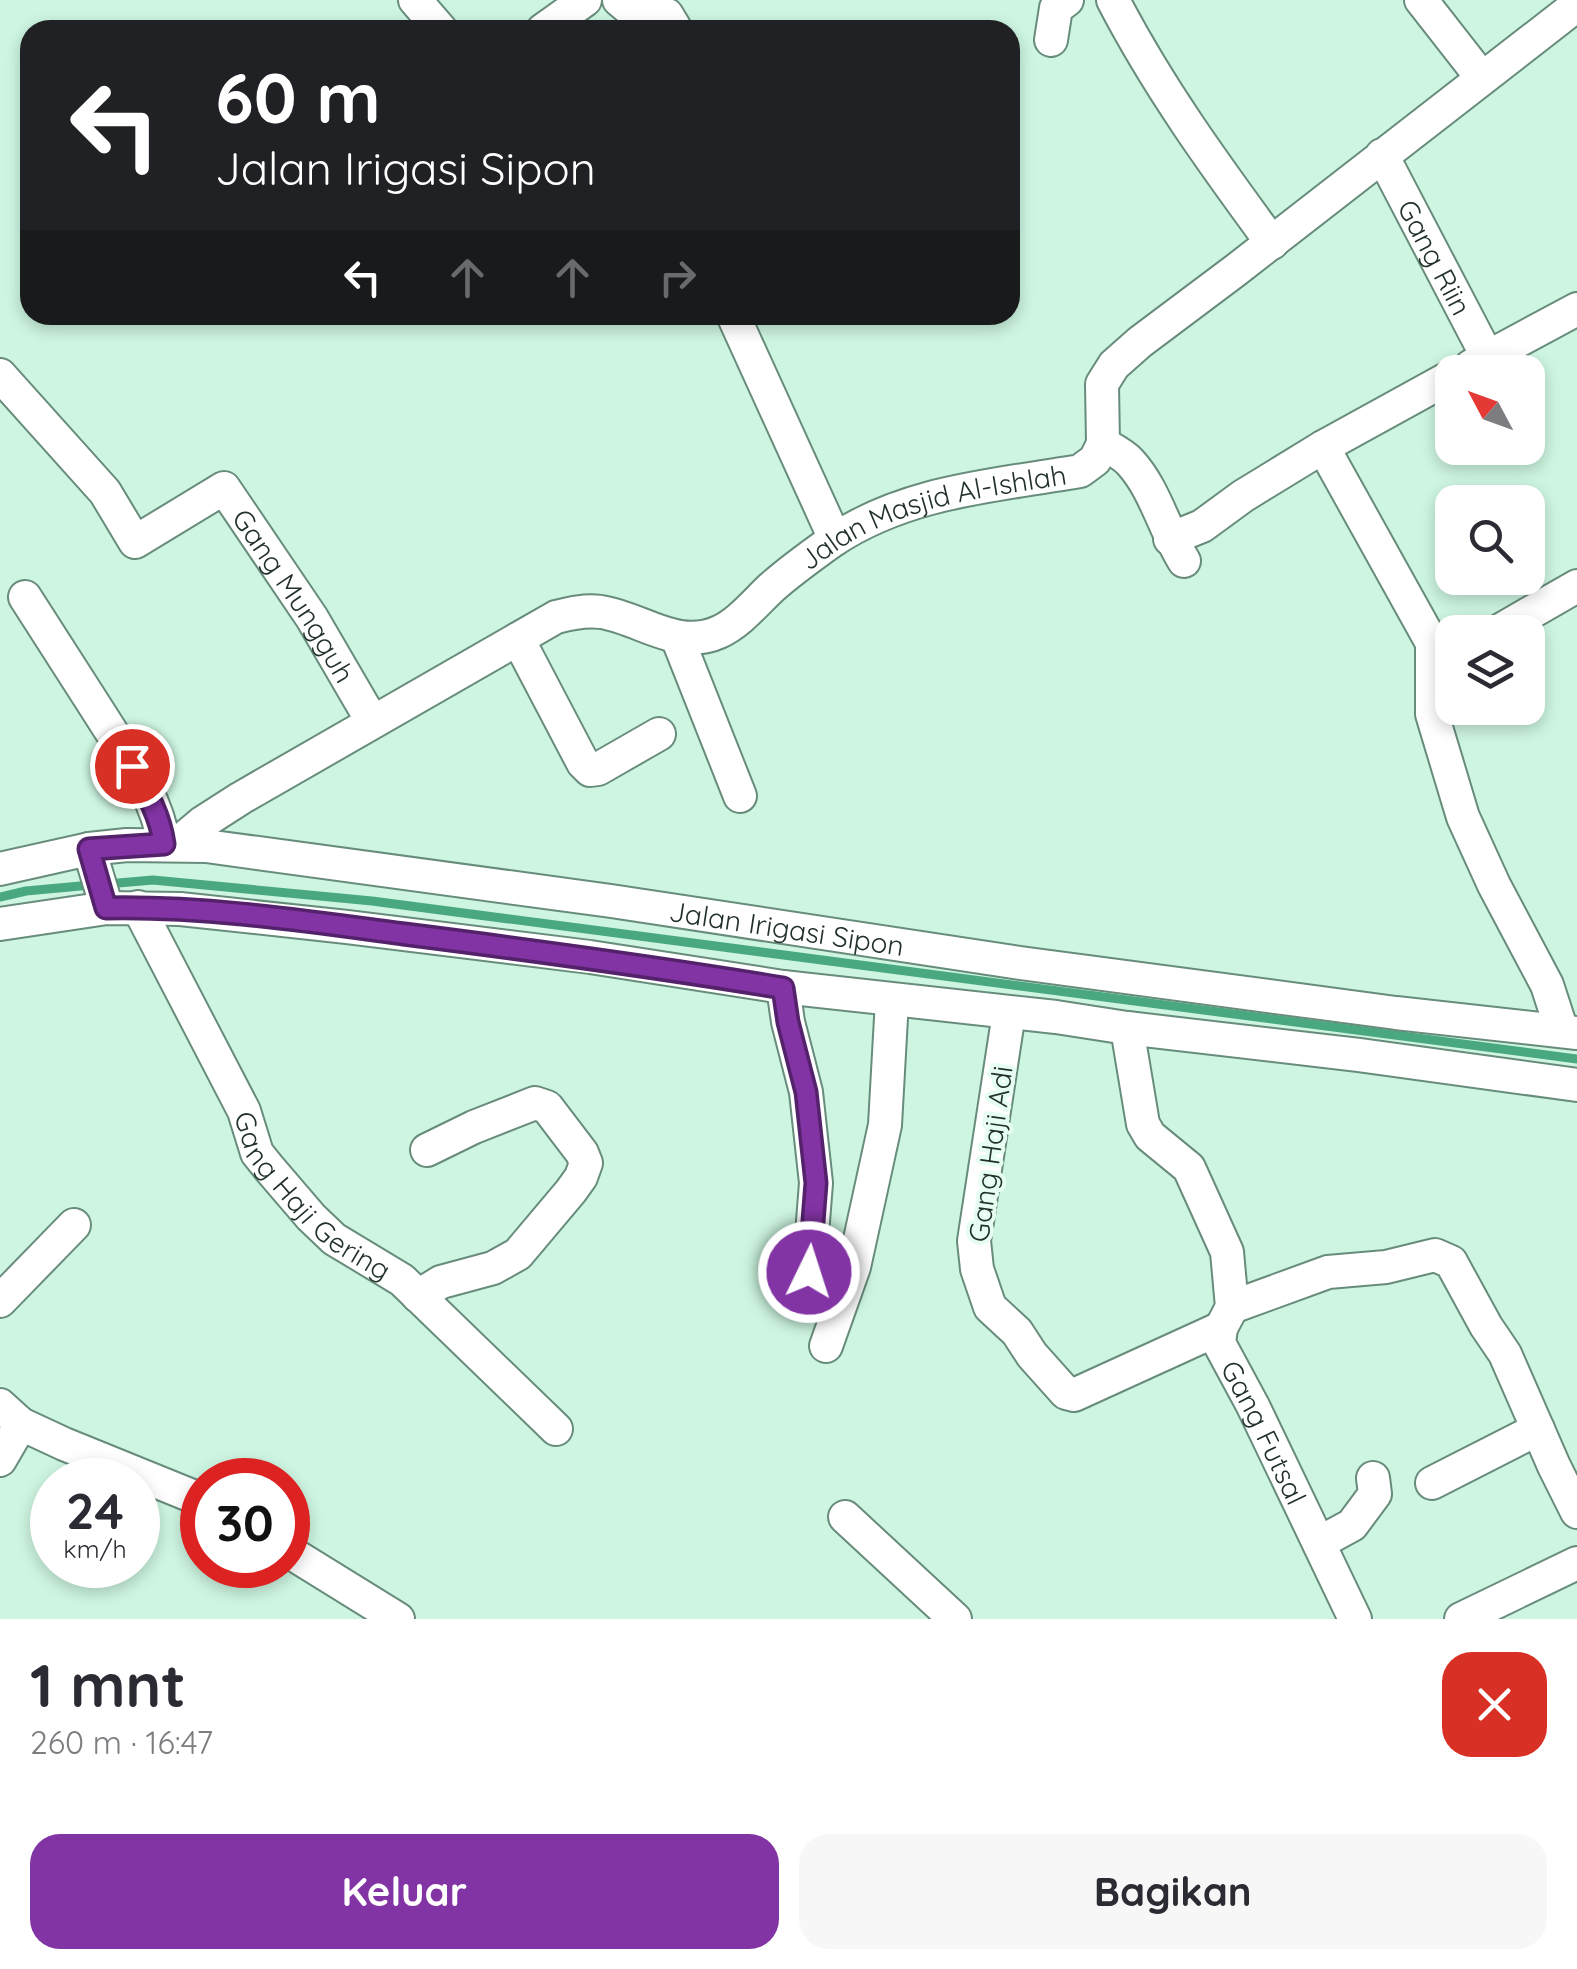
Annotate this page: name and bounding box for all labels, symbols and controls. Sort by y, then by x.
text: 60 m [215,53,381,141]
icon: left [50,60,180,190]
text: Jalan Irigasi Sipon [215,140,596,196]
street label: Gang Riin [1391,193,1480,320]
icon: left [335,250,390,305]
icon: ahead [440,250,495,305]
icon: ahead [545,250,600,305]
icon: right [650,250,705,305]
north arrow [1435,355,1545,465]
map controls [1435,355,1545,725]
street label: Jalan Masjid Al-Ishlah [792,456,1069,577]
button: search [1435,485,1545,595]
street label: Gang Mungguh [225,502,363,689]
button: layers [1435,615,1545,725]
pin [90,724,175,809]
icon: arrive [105,739,160,794]
street label: Jalan Irigasi Sipon [667,893,907,963]
street label: Gang Haji Adi [960,1064,1020,1244]
street label: Gang Haji Gering [228,1107,398,1287]
position arrow [757,1220,861,1324]
street label: Gang Futsal [1214,1354,1315,1510]
speed limit sign: 30 [180,1458,310,1588]
text: 24 [66,1479,124,1542]
text: km/h [63,1533,127,1564]
text: 1 mnt [30,1647,186,1722]
button: close [1442,1652,1547,1757]
text: 260 m · 16:47 [30,1722,213,1762]
button: Keluar [30,1834,779,1949]
button: Bagikan [799,1834,1547,1949]

